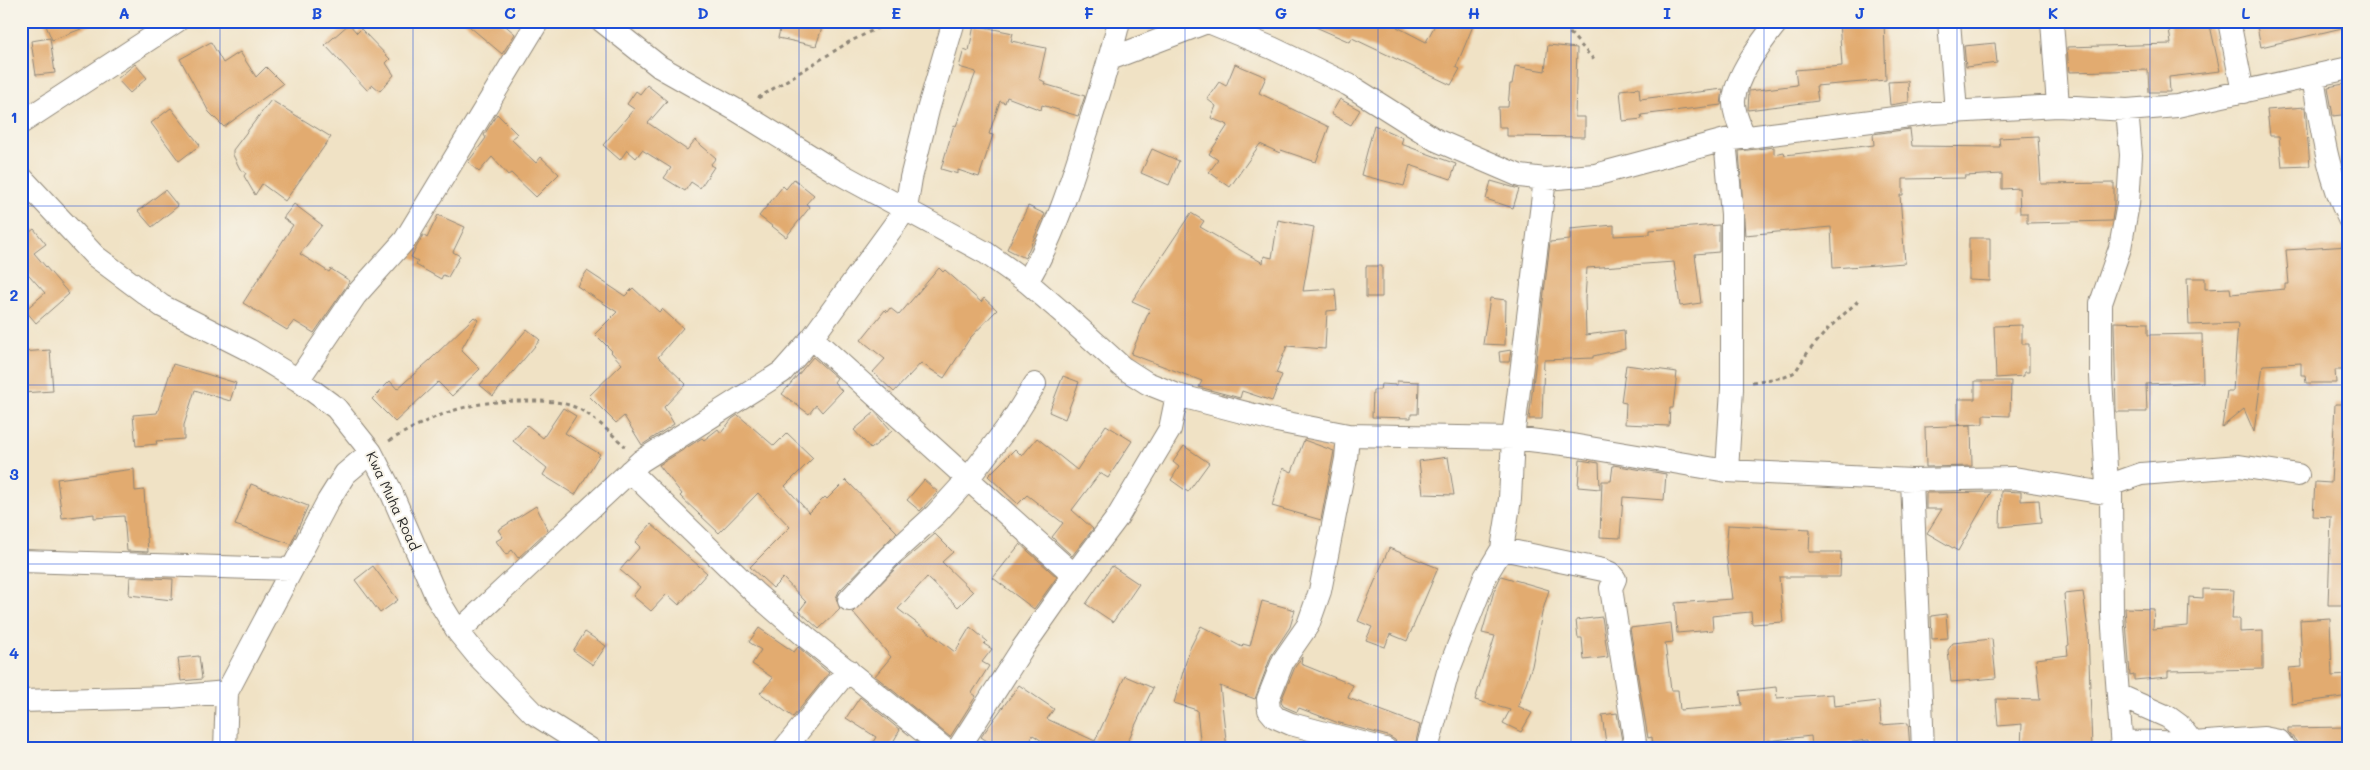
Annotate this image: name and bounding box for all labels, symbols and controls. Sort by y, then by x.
text: A [118,2,130,23]
text: B [312,2,322,23]
text: C [504,2,516,23]
text: D [697,2,709,23]
text: E [891,2,901,23]
text: F [1084,2,1094,23]
text: G [1275,2,1287,23]
text: H [1468,2,1480,23]
text: I [1663,2,1671,23]
text: J [1855,2,1865,23]
text: K [2048,2,2058,23]
text: L [2241,2,2251,23]
text: 1 [10,106,18,127]
text: 2 [10,284,19,305]
street label: Kwa Muha Road [362,448,425,554]
text: 3 [9,463,19,484]
text: 4 [9,642,19,663]

